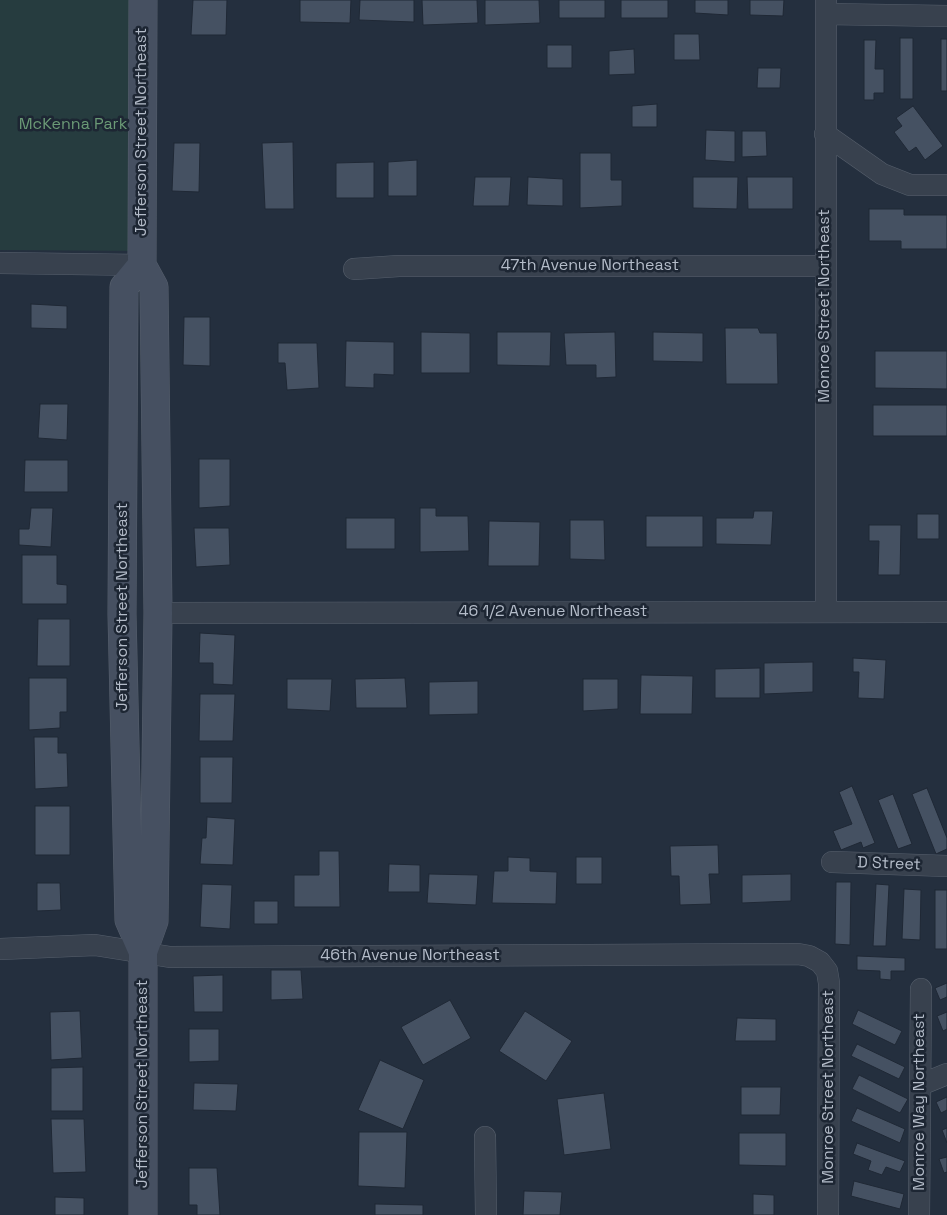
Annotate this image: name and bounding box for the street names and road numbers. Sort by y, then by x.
street label: Jefferson Street Northeast [132,28,152,236]
street label: Monroe Street Northeast [815,209,835,403]
street label: 47th Avenue Northeast [501,256,679,276]
street label: Jefferson Street Northeast [113,503,133,711]
street label: 46 1/2 Avenue Northeast [459,602,647,622]
street label: D Street [857,853,921,875]
street label: 46th Avenue Northeast [320,946,500,966]
street label: Jefferson Street Northeast [133,980,153,1188]
street label: Monroe Street Northeast [819,990,839,1184]
street label: Monroe Way Northeast [910,1013,930,1191]

